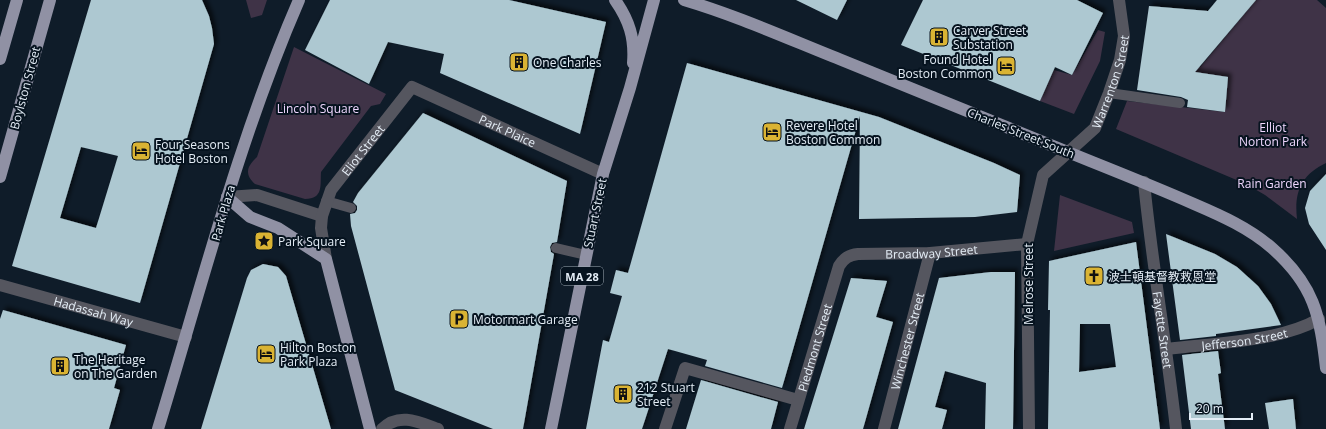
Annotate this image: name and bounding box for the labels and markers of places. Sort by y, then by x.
place label: Carver Street Substation [953,22,1026,53]
building icon: Carver Street Substation [928,26,950,48]
building icon: One Charles [508,51,530,73]
place label: Found Hotel Boston Common [898,51,992,82]
place label: One Charles [533,54,602,71]
hotel icon: Found Hotel Boston Common [995,55,1017,77]
place label: Revere Hotel Boston Common [786,117,880,148]
hotel icon: Revere Hotel Boston Common [761,121,783,143]
place label: Four Seasons Hotel Boston [155,136,230,167]
hotel icon: Four Seasons Hotel Boston [130,140,152,162]
place icon: Park Square [253,230,275,252]
place label: Park Square [278,233,346,250]
church icon: 波士頓基督教救恩堂 [1083,265,1105,287]
place label: 波士頓基督教救恩堂 [1108,268,1216,285]
parking icon: Motormart Garage [448,308,470,330]
place label: Motormart Garage [473,311,578,328]
place label: Hilton Boston Park Plaza [280,339,356,370]
hotel icon: Hilton Boston Park Plaza [255,343,277,365]
place label: The Heritage on The Garden [74,351,157,382]
building icon: The Heritage on The Garden [49,355,71,377]
place label: 212 Stuart Street [637,379,695,410]
building icon: 212 Stuart Street [612,383,634,405]

